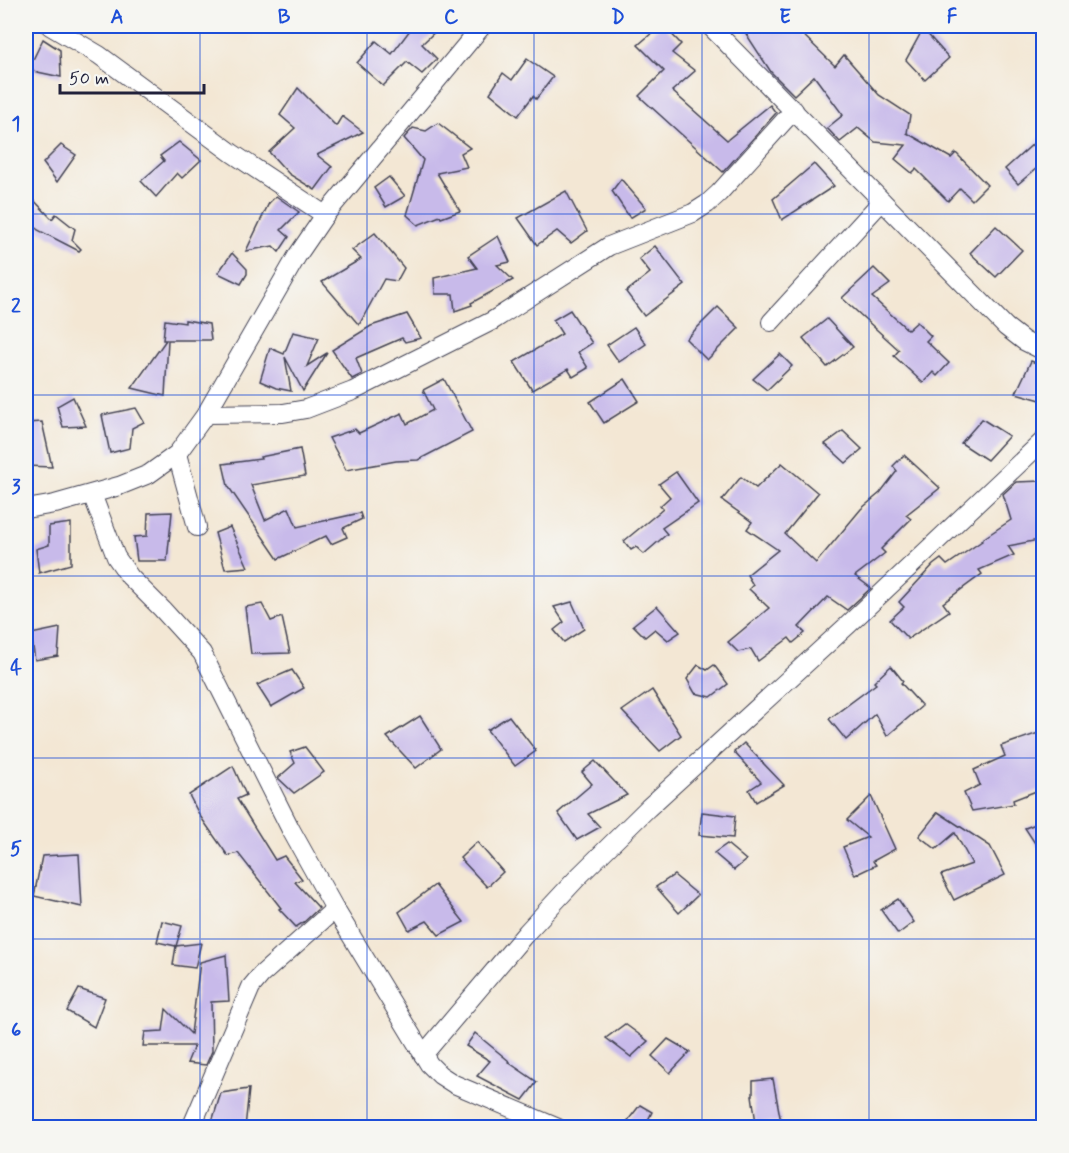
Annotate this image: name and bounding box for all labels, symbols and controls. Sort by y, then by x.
text: A [110,4,124,31]
text: B [278,4,291,31]
text: C [444,4,459,31]
text: D [611,4,625,31]
text: E [779,4,791,31]
text: F [947,4,958,31]
scale bar [60,57,204,95]
text: 50 m [69,67,109,91]
text: 1 [12,111,20,138]
text: 2 [11,293,21,320]
text: 3 [11,474,21,501]
text: 4 [10,655,22,682]
text: 5 [10,836,22,863]
text: 6 [11,1017,21,1044]

